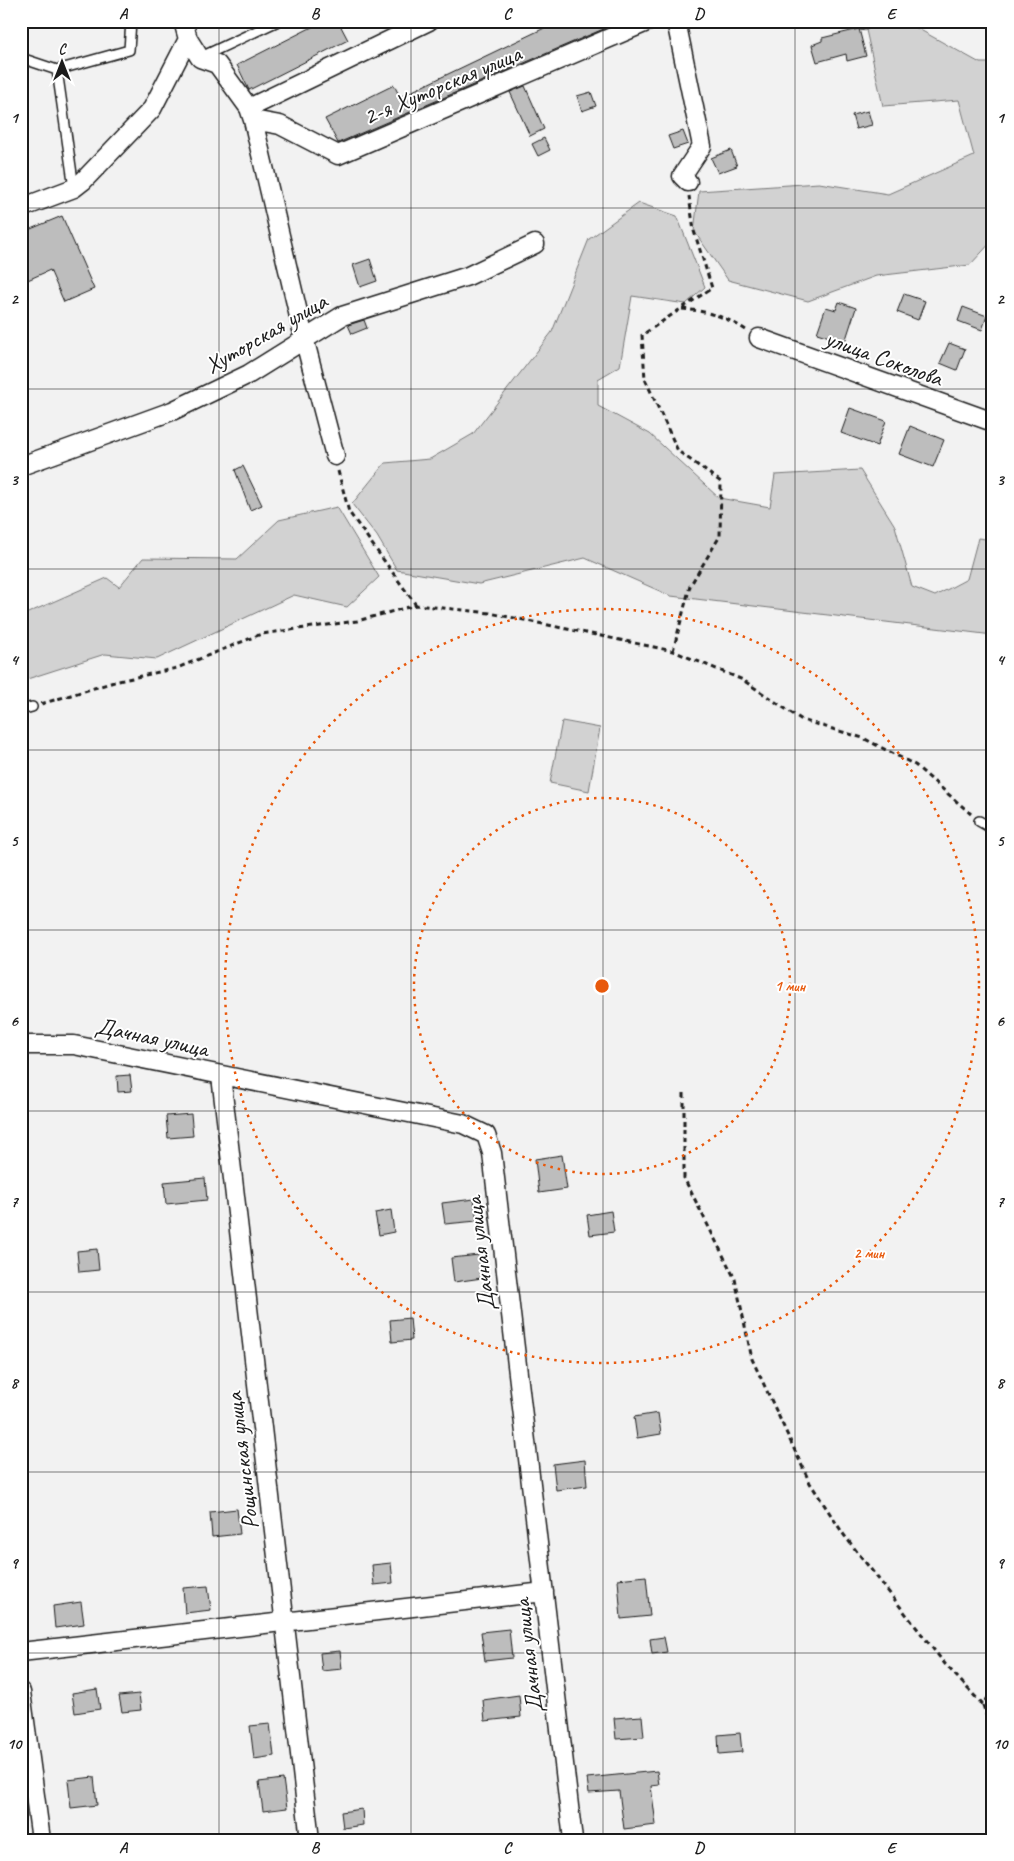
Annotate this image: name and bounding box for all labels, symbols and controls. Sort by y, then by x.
text: A [119,4,129,24]
text: B [311,4,321,24]
text: C [503,4,513,24]
text: D [694,4,705,24]
text: E [887,4,898,24]
north arrow [38,38,88,88]
street label: 2-я Хуторская улица [359,38,527,132]
text: С [59,41,68,58]
text: 1 [10,108,19,128]
text: 1 [996,108,1005,128]
street label: Хуторская улица [200,285,334,380]
text: 2 [10,289,19,309]
text: 2 [996,289,1005,309]
street label: улица Соколова [820,322,948,394]
text: 3 [10,470,19,490]
text: 3 [996,470,1005,490]
text: 4 [10,650,19,670]
text: 4 [996,650,1005,670]
text: 5 [11,831,20,851]
text: 5 [997,831,1006,851]
centre of rings [593,977,611,995]
text: 1 мин [775,977,807,996]
street label: Дачная улица [93,1010,213,1064]
text: 6 [10,1011,19,1031]
text: 6 [996,1011,1005,1031]
text: 7 [10,1192,19,1212]
text: 7 [996,1192,1005,1212]
street label: Дачная улица [458,1193,502,1313]
text: 2 мин [854,1244,886,1263]
text: 8 [10,1373,19,1393]
text: 8 [996,1373,1005,1393]
street label: Рощинская улица [219,1389,265,1531]
text: 9 [10,1553,19,1573]
text: 9 [996,1553,1005,1573]
street label: Дачная улица [506,1595,550,1715]
text: 10 [7,1734,23,1754]
text: 10 [993,1734,1009,1754]
text: A [119,1838,129,1858]
text: B [311,1838,321,1858]
text: C [503,1838,513,1858]
text: D [694,1838,705,1858]
text: E [887,1838,898,1858]

